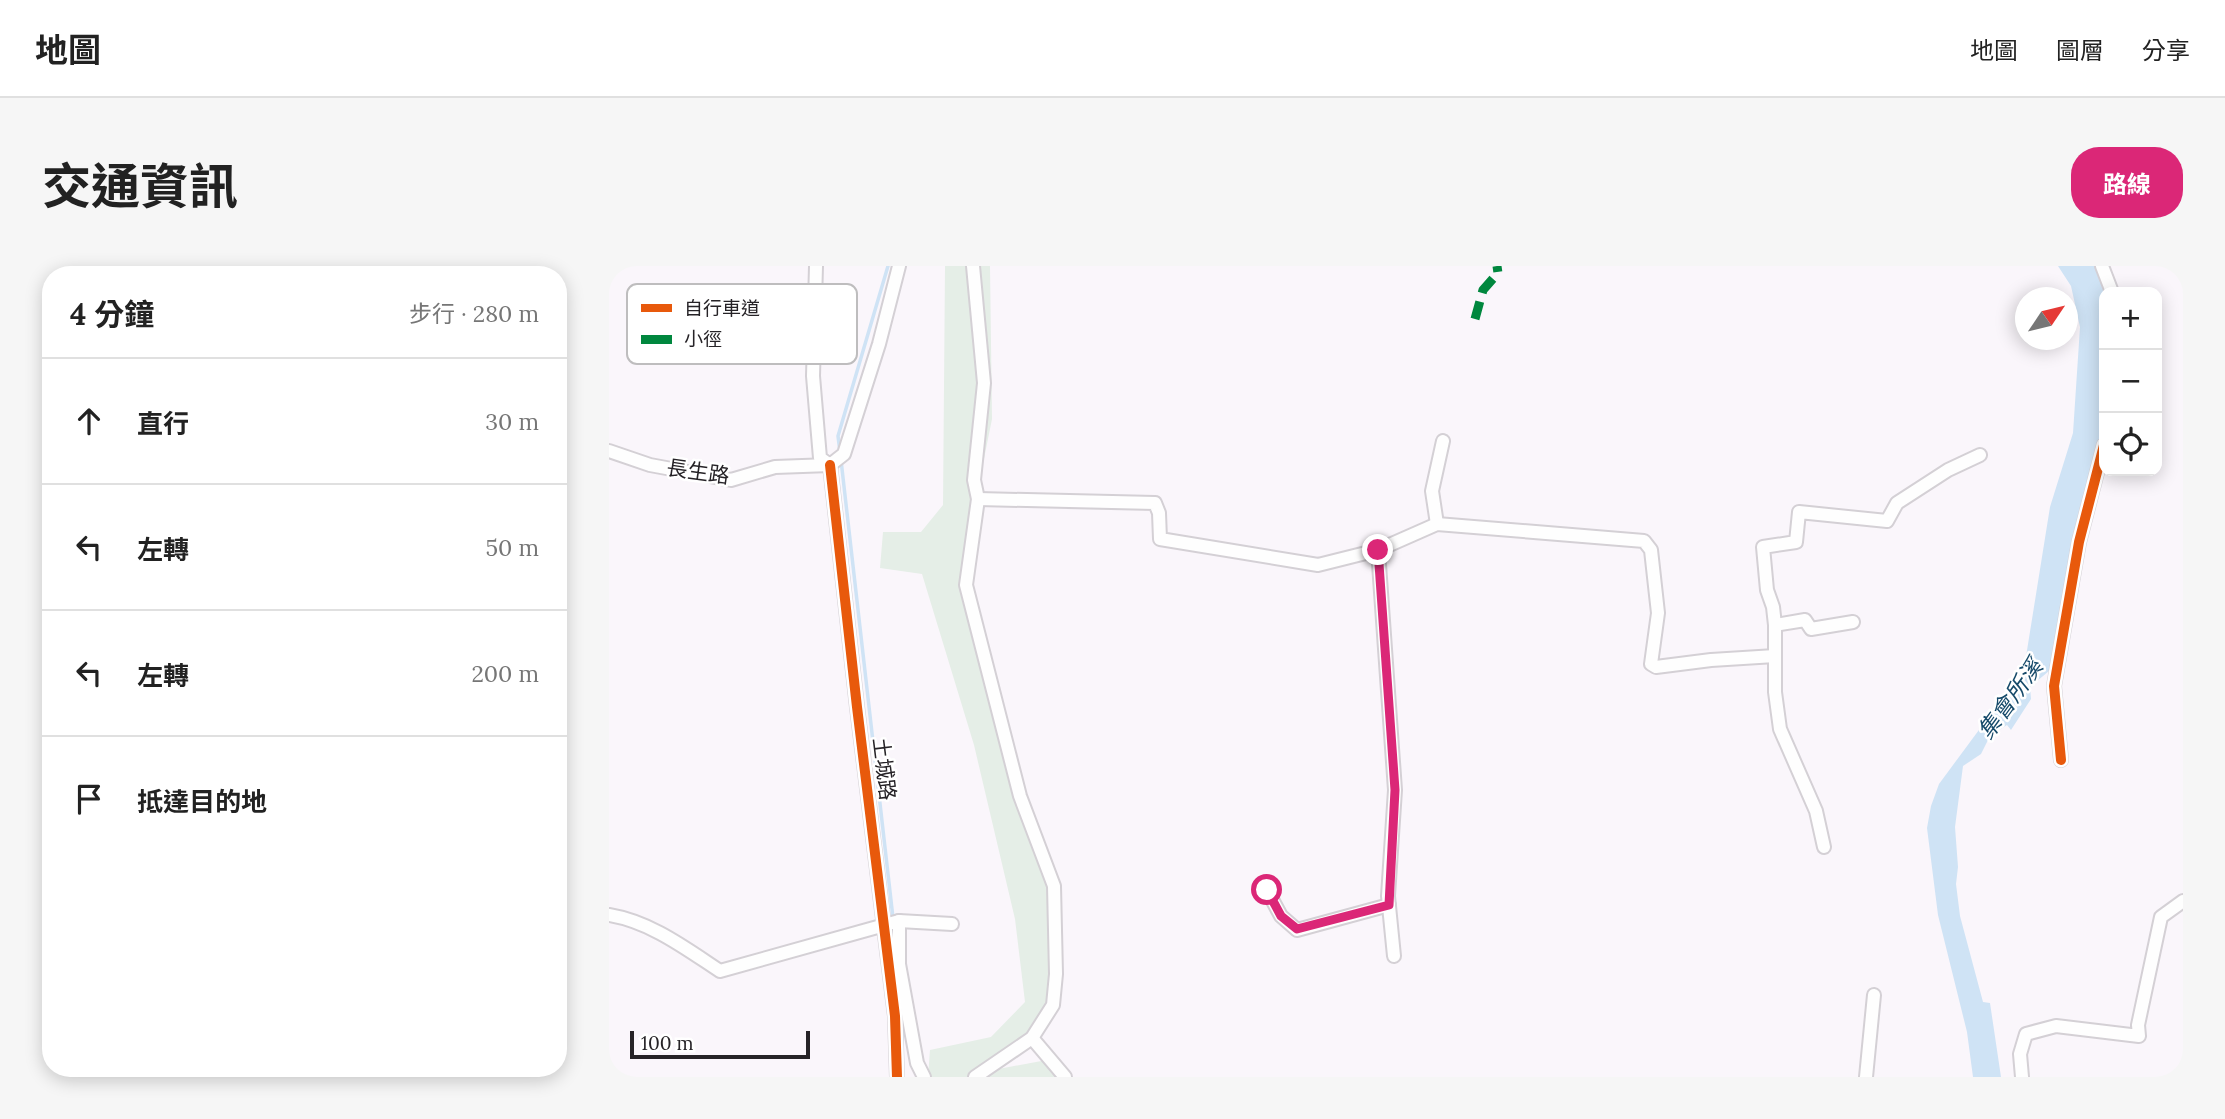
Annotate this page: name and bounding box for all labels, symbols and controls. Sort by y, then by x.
text: 地圖 [35,29,101,71]
text: 地圖 [1970,35,2018,66]
text: 圖層 [2056,35,2104,66]
text: 分享 [2142,35,2190,66]
button: 路線 [2071,147,2183,218]
text: 交通資訊 [42,155,238,217]
legend [627,284,857,364]
north arrow [2015,287,2078,350]
map controls [2099,287,2162,476]
button: + [2099,287,2162,350]
text: 4 分鐘 [70,295,154,333]
text: 自行車道 [684,296,760,320]
text: 步行 · 280 m [409,299,539,328]
text: 小徑 [684,327,722,351]
button: − [2099,350,2162,413]
icon: ahead [70,402,108,440]
text: 直行 [137,407,189,440]
text: 30 m [485,407,539,436]
button: locate [2099,413,2162,476]
street label: 長生路 [665,454,731,489]
icon: left [70,528,108,566]
text: 左轉 [137,533,189,566]
text: 50 m [486,533,539,562]
route end [1362,534,1393,565]
water label: 集會所溪 [1971,651,2050,744]
icon: left [70,654,108,692]
text: 左轉 [137,659,189,692]
text: 200 m [471,659,539,688]
street label: 土城路 [867,736,902,802]
icon: arrive [70,780,108,818]
text: 抵達目的地 [137,785,267,818]
route start [1251,874,1282,905]
scale bar [630,1028,810,1060]
text: 100 m [641,1031,694,1055]

